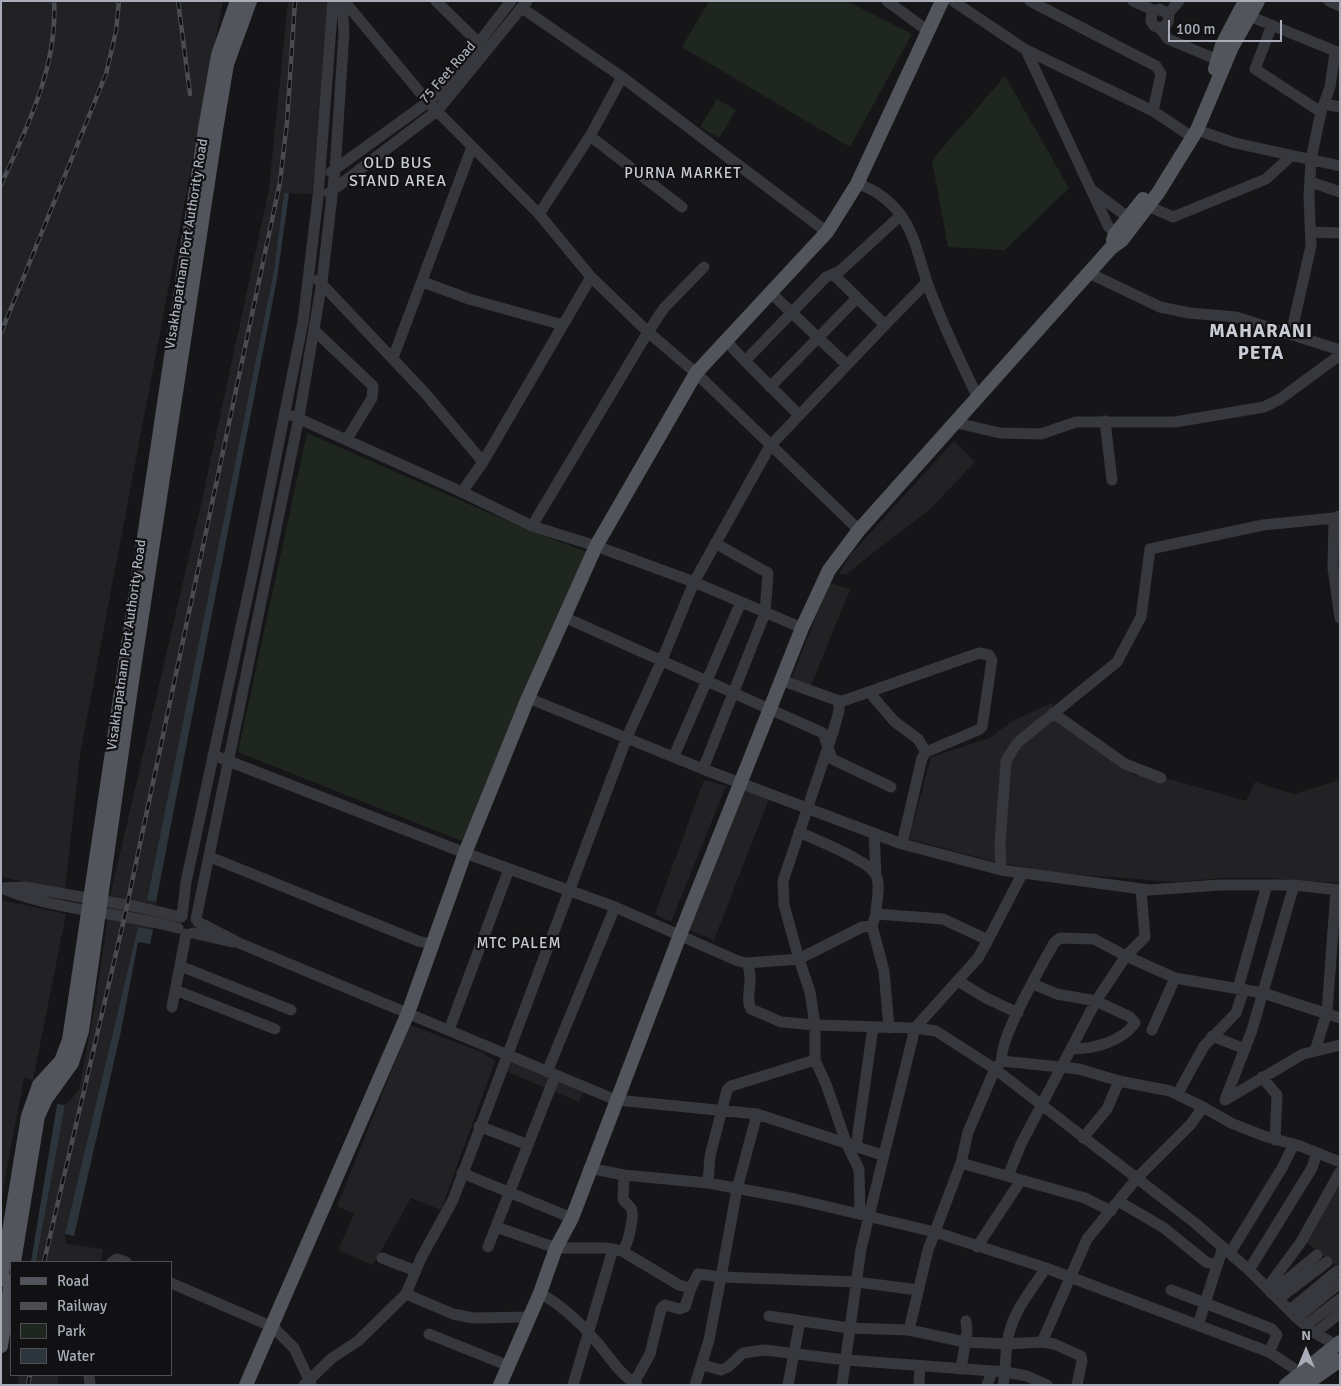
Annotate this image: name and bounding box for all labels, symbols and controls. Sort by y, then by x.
scale bar [1171,10,1285,42]
text: 100 m [1176,20,1216,38]
street label: 75 Feet Road [416,38,480,108]
street label: Visakhapatnam Port Authority Road [162,138,212,350]
district label: OLD BUS STAND AREA [348,154,448,192]
district label: PURNA MARKET [623,165,743,183]
district label: MAHARANI PETA [1208,321,1314,365]
street label: Visakhapatnam Port Authority Road [104,538,150,752]
district label: MTC PALEM [475,935,563,953]
legend [10,1261,172,1376]
text: Road [57,1272,89,1290]
text: Railway [57,1297,107,1315]
text: Park [57,1322,86,1340]
north arrow [1281,1326,1331,1376]
text: N [1301,1327,1311,1344]
text: Water [57,1347,95,1365]

